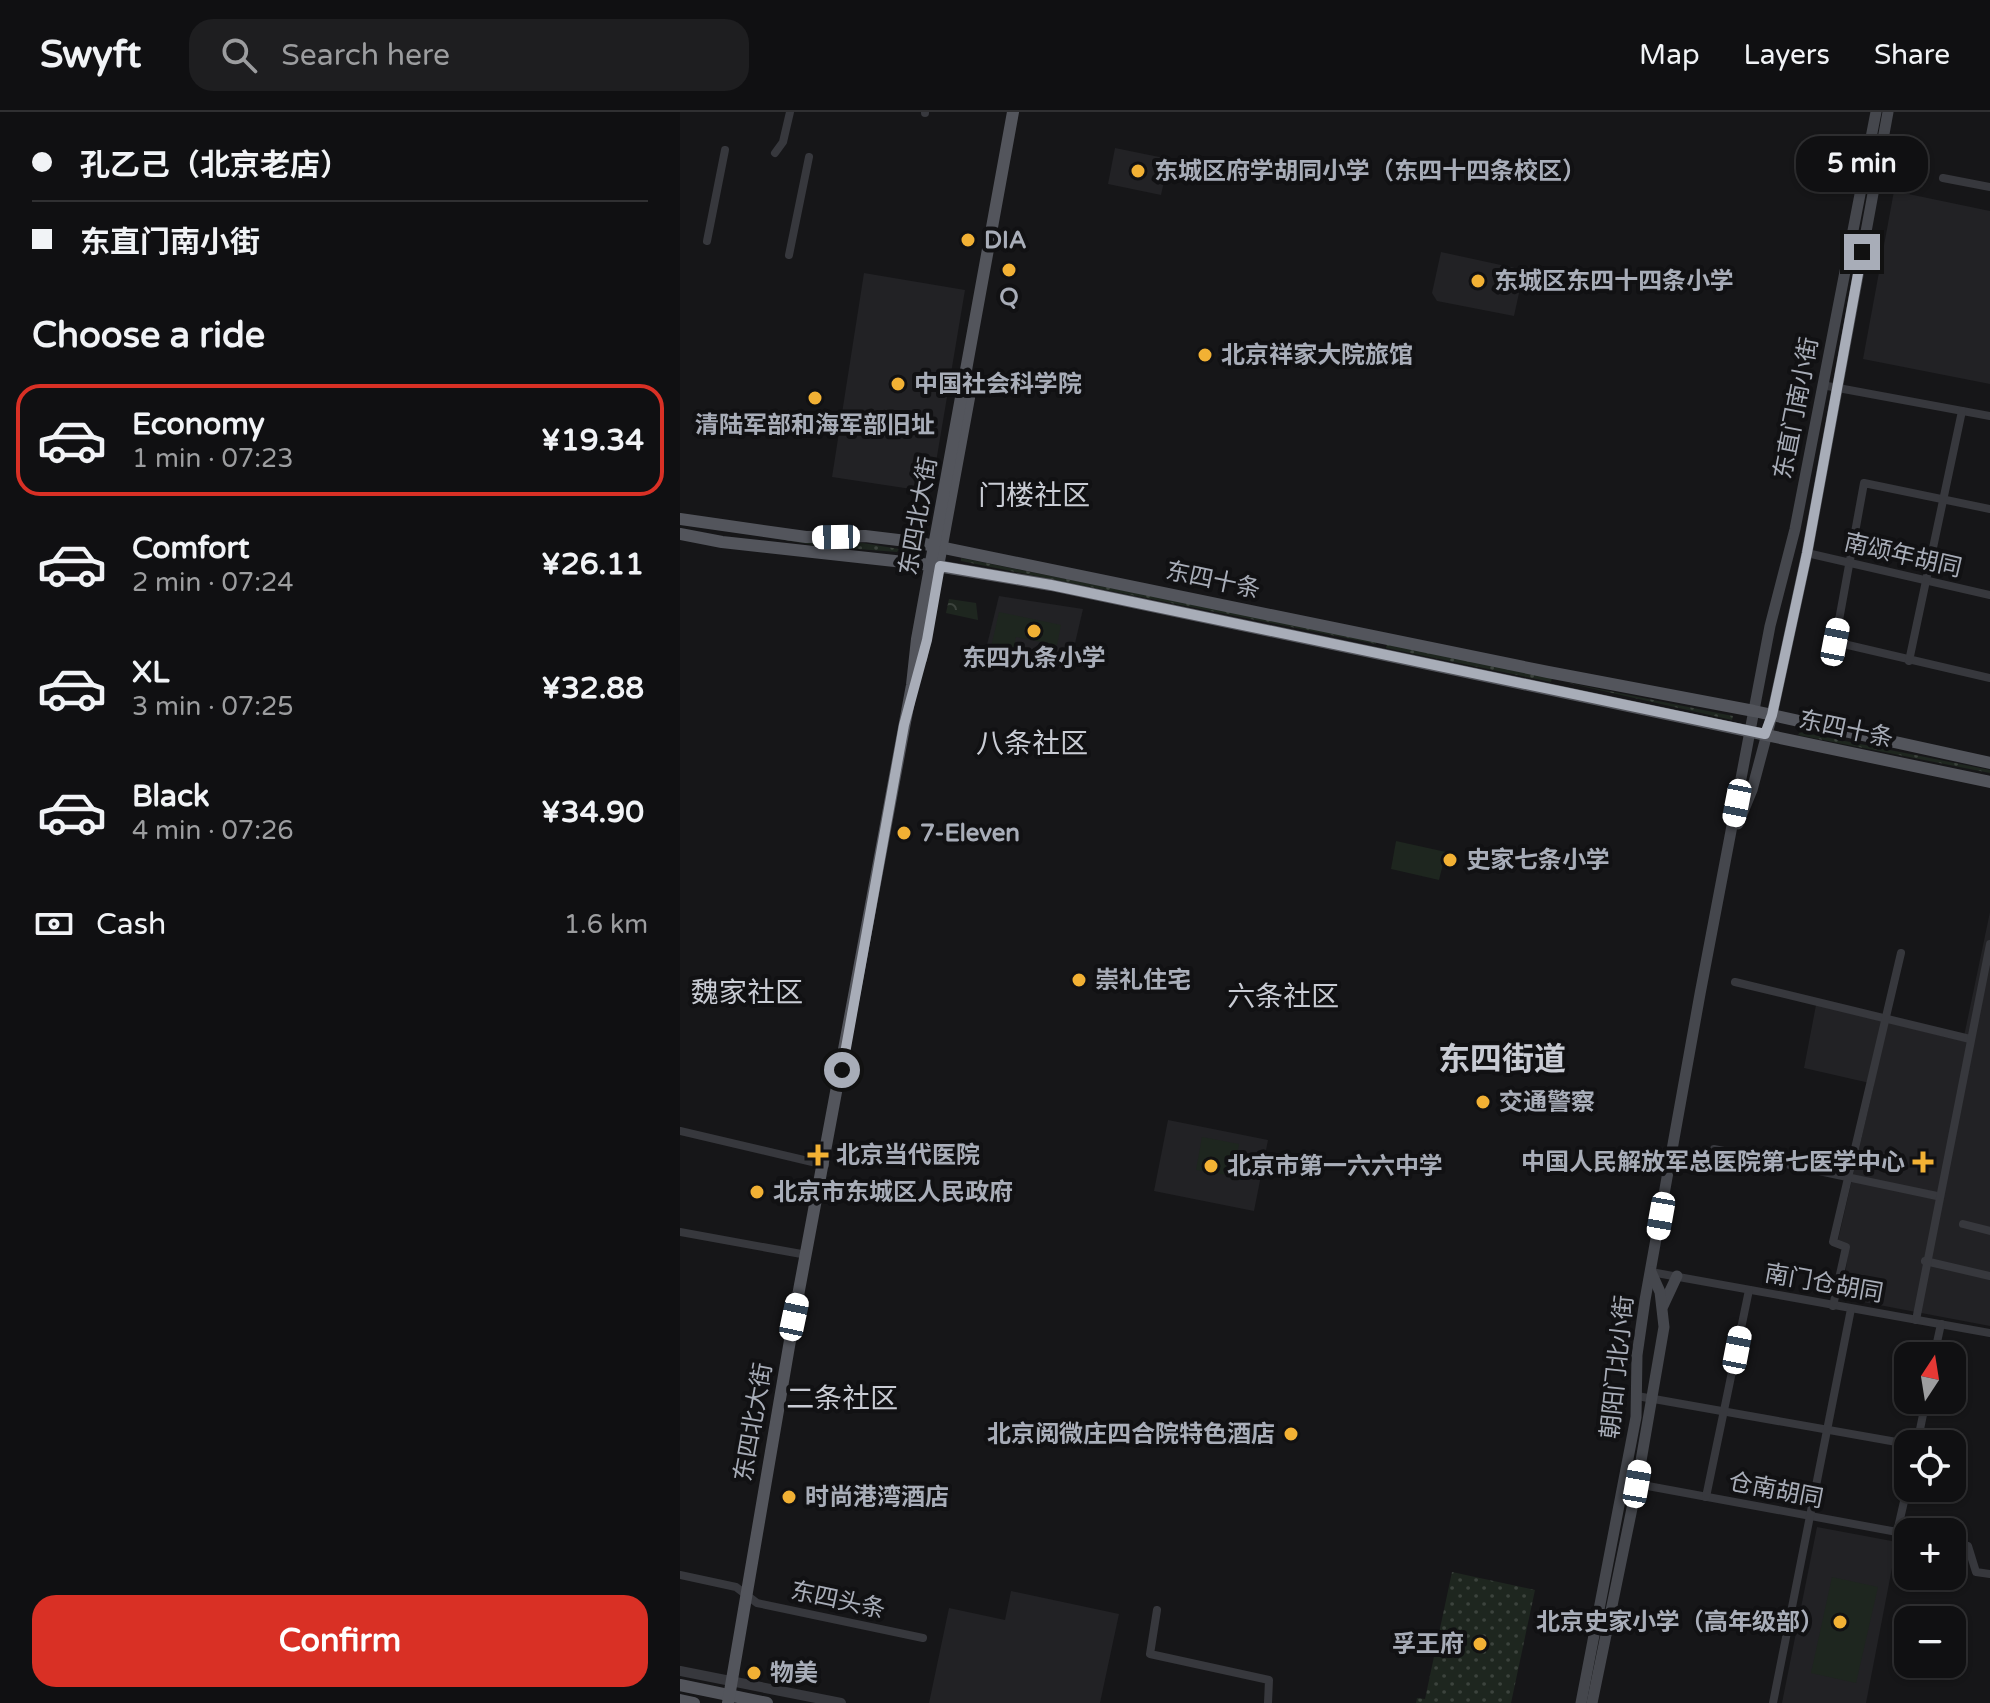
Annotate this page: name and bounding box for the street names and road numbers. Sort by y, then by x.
street label: 东直门南小街 [1769,335,1824,482]
street label: 东四北大街 [894,454,943,578]
street label: 南颂年胡同 [1841,528,1965,583]
street label: 东四十条 [1163,556,1263,605]
street label: 东四十条 [1796,705,1896,754]
street label: 南门仓胡同 [1762,1259,1886,1308]
street label: 朝阳门北小街 [1596,1294,1639,1440]
street label: 东四北大街 [729,1360,778,1484]
street label: 仓南胡同 [1726,1467,1826,1514]
street label: 东四头条 [788,1576,888,1625]

